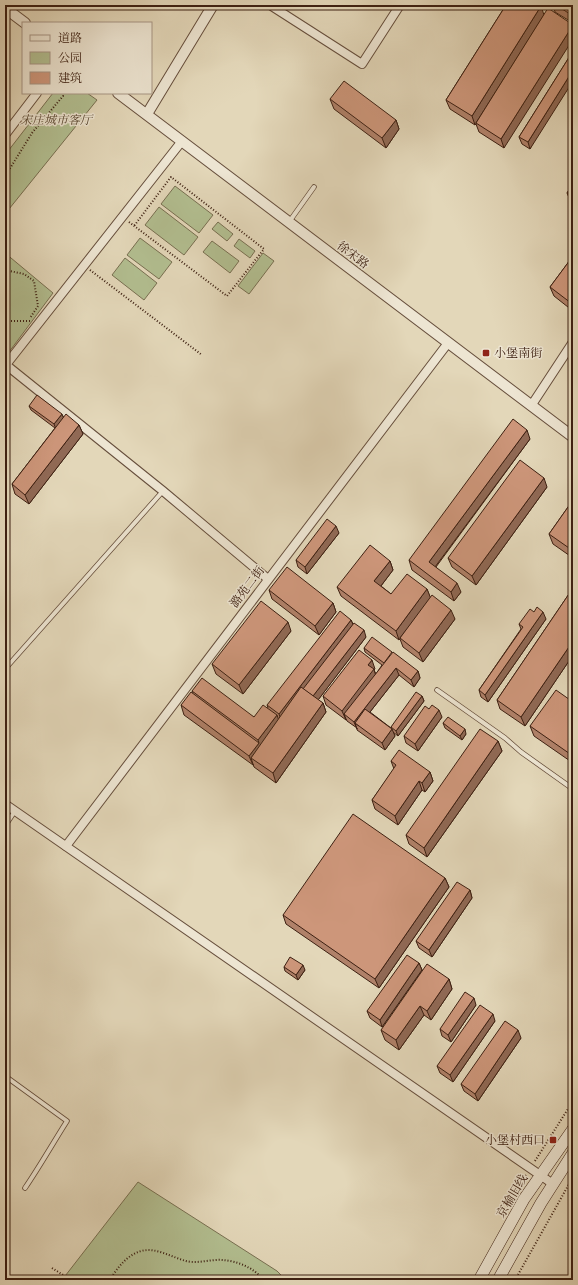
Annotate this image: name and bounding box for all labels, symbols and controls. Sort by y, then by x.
legend [22,22,152,94]
text: 道路 [58,31,82,46]
text: 公园 [58,51,82,66]
text: 建筑 [58,71,82,86]
park label: 宋庄城市客厅 [20,113,94,128]
street label: 徐宋路 [334,239,372,272]
place label: 小堡南街 [494,346,543,361]
marker: 小堡南街 [481,348,491,358]
street label: 潞苑二街 [227,563,268,611]
place label: 小堡村西口 [485,1133,545,1148]
marker: 小堡村西口 [548,1135,558,1145]
street label: 京榆旧线 [494,1172,531,1221]

